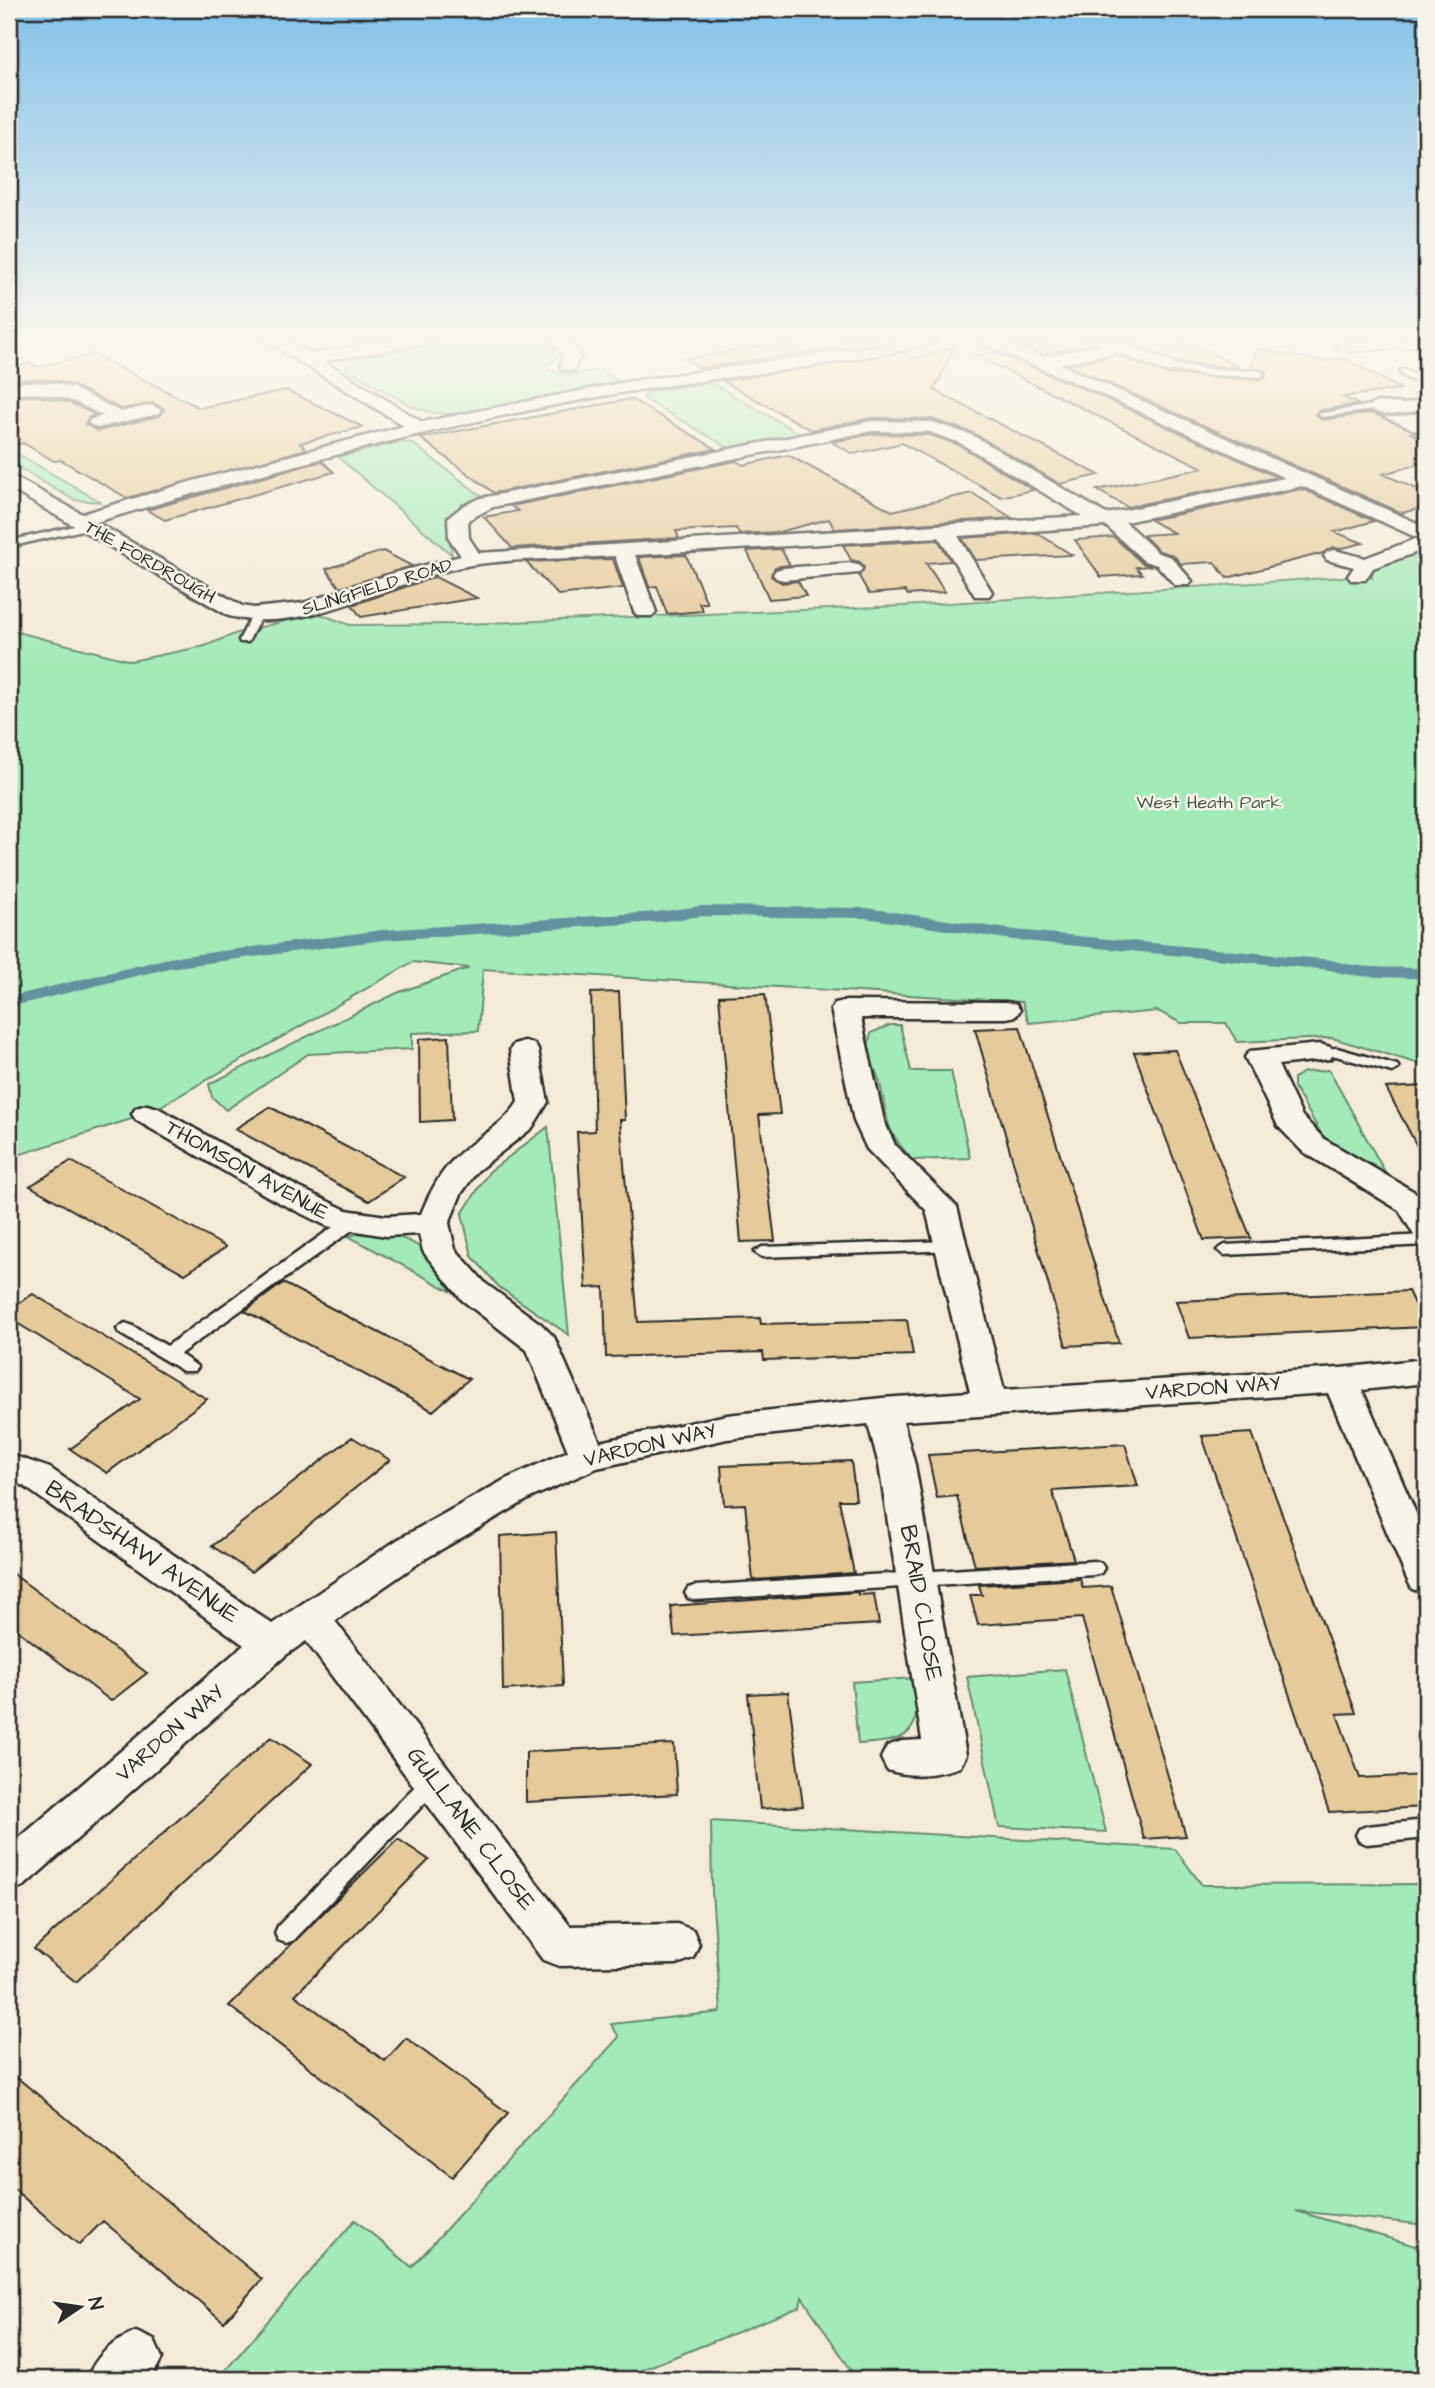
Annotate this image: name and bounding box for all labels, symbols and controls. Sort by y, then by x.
street label: THE FORDROUGH [80,514,220,610]
street label: SLINGFIELD ROAD [299,552,455,622]
park label: West Heath Park [1136,790,1282,815]
street label: THOMSON AVENUE [160,1113,334,1227]
street label: VARDON WAY [1145,1369,1281,1407]
street label: VARDON WAY [581,1416,719,1474]
street label: BRADSHAW AVENUE [38,1472,246,1632]
street label: BRAID CLOSE [891,1522,951,1684]
street label: VARDON WAY [109,1678,231,1788]
street label: GULLANE CLOSE [398,1740,544,1918]
north arrow [46,2272,116,2342]
text: N [81,2295,110,2312]

